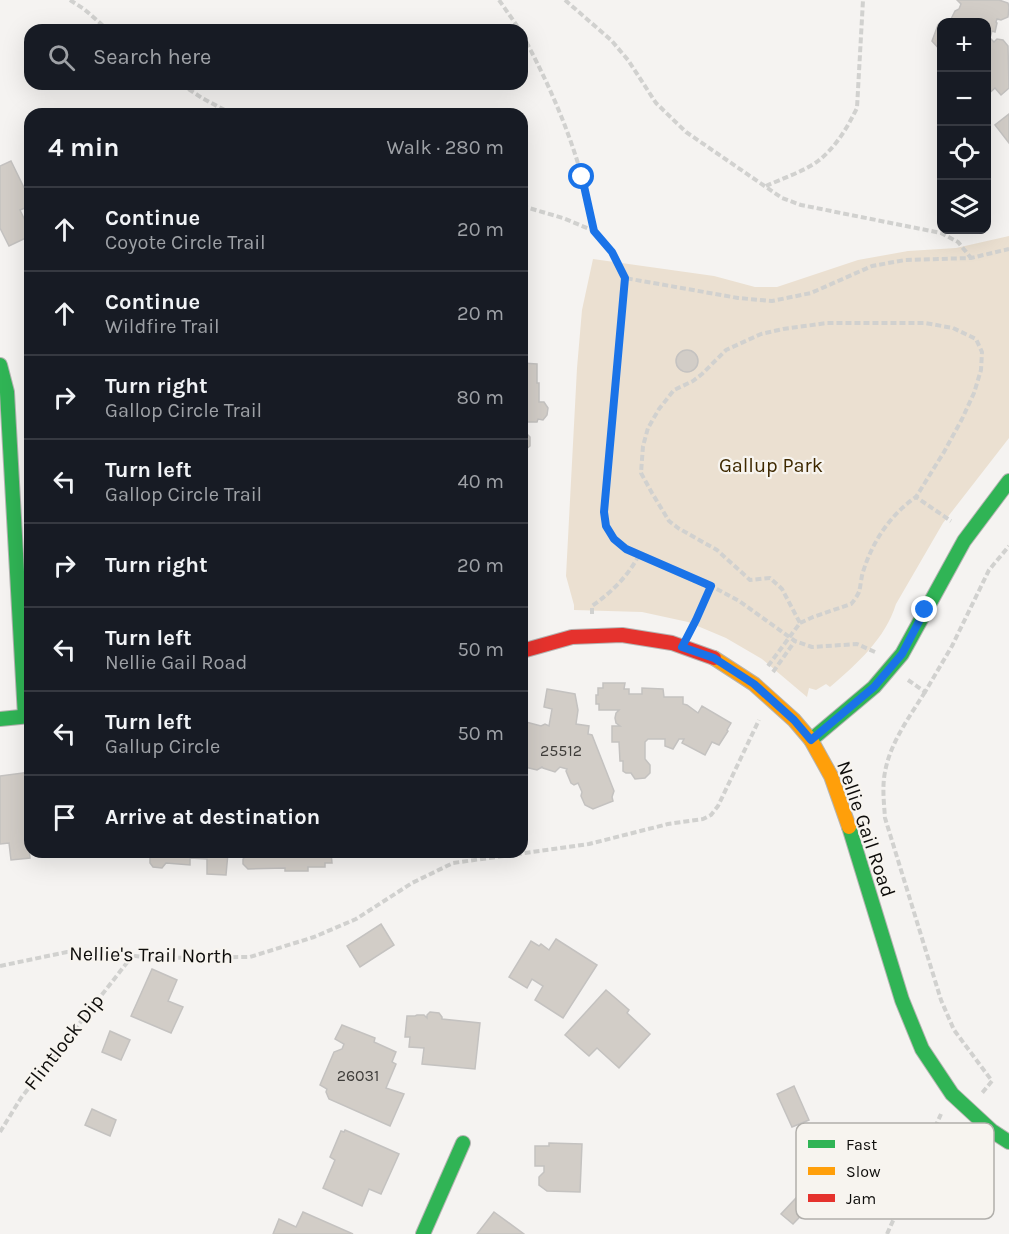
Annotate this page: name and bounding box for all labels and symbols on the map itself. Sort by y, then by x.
route start [568,163,594,189]
park label: Gallup Park [719,454,823,477]
route end [911,596,937,622]
house number: 25512 [540,741,582,760]
street label: Nellie Gail Road [832,758,900,900]
street label: Nellie's Trail North [69,942,233,968]
street label: Flintlock Dip [19,989,109,1095]
house number: 26031 [337,1066,379,1085]
legend [796,1123,994,1219]
text: Fast [846,1135,877,1154]
text: Slow [846,1162,881,1181]
text: Jam [846,1189,876,1208]

